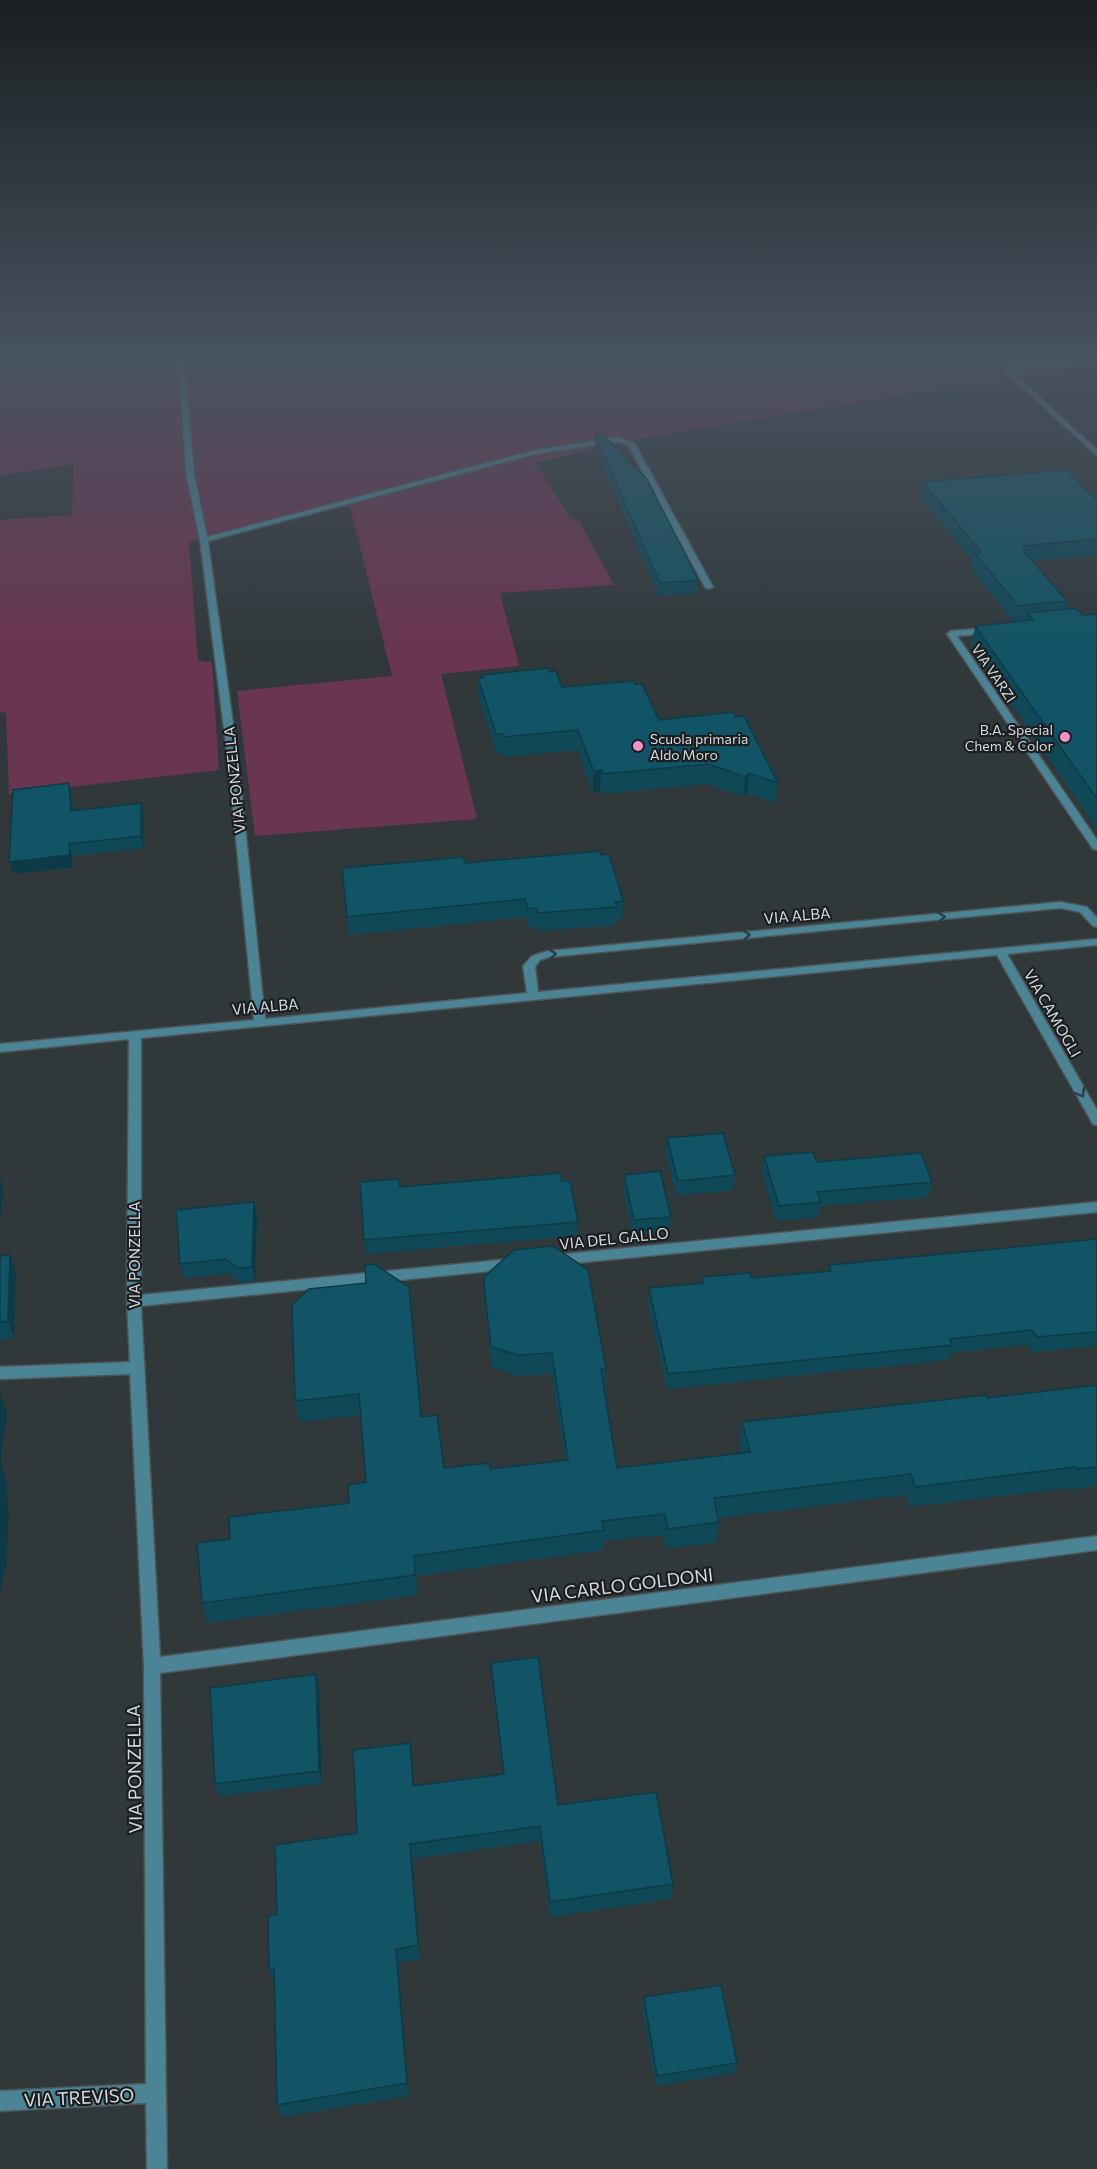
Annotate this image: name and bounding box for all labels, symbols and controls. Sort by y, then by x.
street label: VIA VARZI [968,641,1020,705]
place label: B.A. Special Chem & Color [965,721,1053,754]
street label: VIA PONZELLA [219,726,249,834]
place label: Scuola primaria Aldo Moro [650,730,748,763]
marker: B.A. Special Chem & Color [1058,730,1072,744]
marker: Scuola primaria Aldo Moro [631,739,645,753]
street label: VIA ALBA [763,903,831,927]
one-way arrow [936,911,945,924]
one-way arrow [742,929,751,942]
one-way arrow [548,949,557,961]
street label: VIA CAMOGLI [1021,966,1085,1060]
street label: VIA ALBA [231,994,299,1018]
one-way arrow [1074,1087,1085,1097]
street label: VIA PONZELLA [125,1201,143,1309]
street label: VIA DEL GALLO [559,1223,669,1253]
street label: VIA CARLO GOLDONI [530,1563,714,1607]
street label: VIA PONZELLA [122,1704,146,1834]
street label: VIA TREVISO [23,2083,135,2111]

